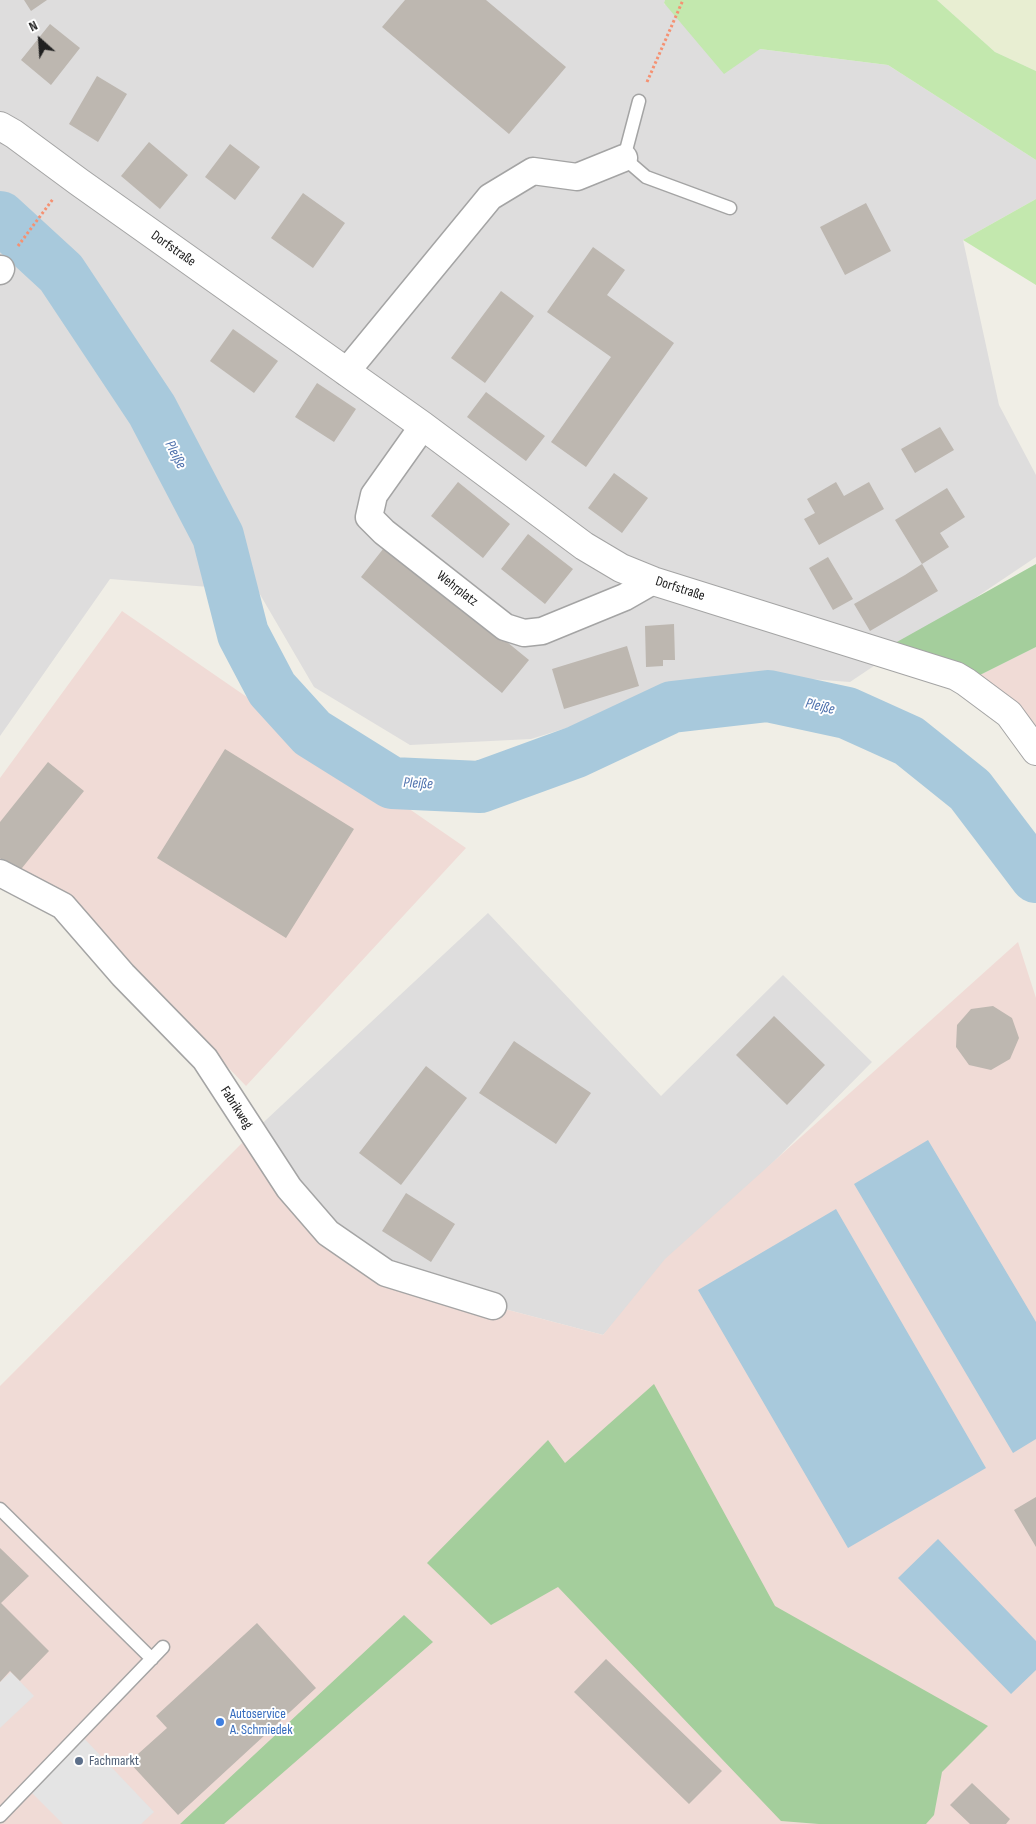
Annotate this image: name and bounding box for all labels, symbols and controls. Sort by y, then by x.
north arrow [15,15,65,65]
text: N [26,17,40,35]
street label: Dorfstraße [147,228,199,270]
water label: Pleiße [160,438,190,472]
street label: Wehrplatz [433,568,481,610]
street label: Dorfstraße [653,573,707,605]
water label: Pleiße [804,695,836,719]
water label: Pleiße [403,774,433,794]
street label: Fabrikweg [216,1084,256,1132]
place label: Autoservice A. Schmiedek [230,1706,293,1738]
marker: Autoservice A. Schmiedek [214,1716,226,1728]
place label: Fachmarkt [89,1753,139,1769]
marker: Fachmarkt [73,1755,85,1767]

